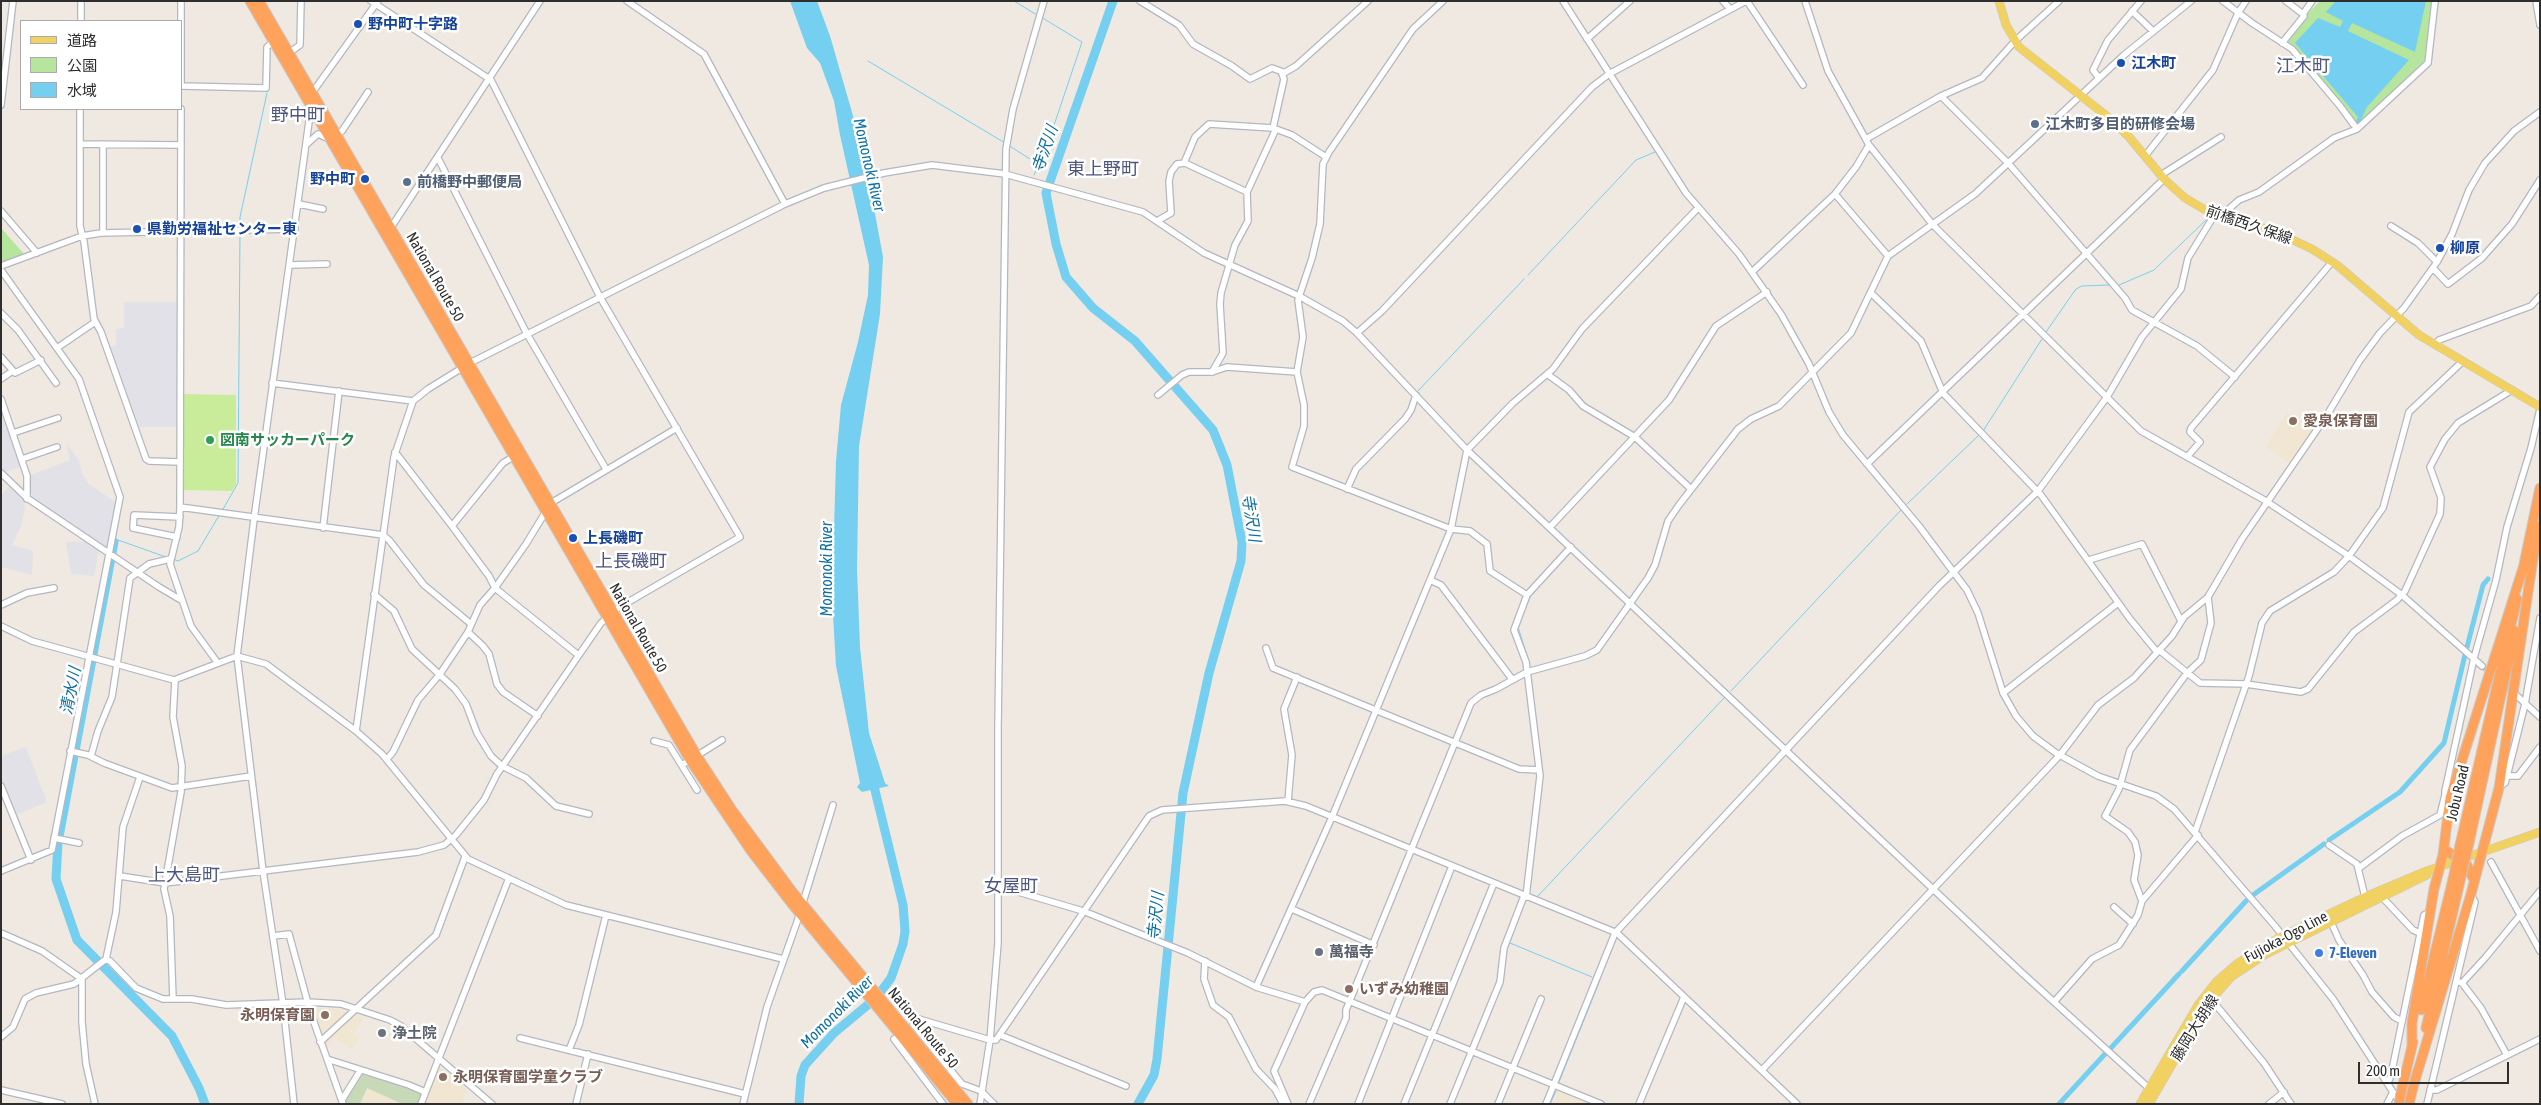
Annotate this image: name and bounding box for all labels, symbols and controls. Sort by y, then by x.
place label: 野中町十字路 [368,15,458,33]
marker: 野中町十字路 [352,18,364,30]
legend [20,20,182,110]
text: 道路 [67,32,97,49]
place label: 江木町 [2131,54,2176,72]
district label: 江木町 [2276,55,2330,77]
text: 公園 [67,57,97,74]
marker: 江木町 [2115,57,2127,69]
text: 水域 [67,82,97,99]
district label: 野中町 [271,104,325,126]
place label: 江木町多目的研修会場 [2045,115,2195,133]
water label: Momonoki River [849,117,889,213]
marker: 江木町多目的研修会場 [2029,118,2041,130]
water label: 寺沢川 [1028,123,1062,175]
district label: 東上野町 [1067,158,1139,180]
place label: 野中町 [310,170,355,188]
marker: 野中町 [359,173,371,185]
place label: 前橋野中郵便局 [417,173,522,191]
marker: 前橋野中郵便局 [401,176,413,188]
street label: 前橋西久保線 [2204,202,2294,248]
place label: 県勤労福祉センター東 [147,220,297,238]
marker: 県勤労福祉センター東 [131,223,143,235]
street label: National Route 50 [402,229,468,325]
place label: 柳原 [2450,239,2480,257]
marker: 柳原 [2434,242,2446,254]
place label: 愛泉保育園 [2303,412,2378,430]
marker: 愛泉保育園 [2287,415,2299,427]
place label: 図南サッカーパーク [220,431,355,449]
marker: 図南サッカーパーク [204,434,216,446]
water label: 寺沢川 [1238,493,1264,543]
water label: Momonoki River [817,521,837,617]
place label: 上長磯町 [583,529,643,547]
marker: 上長磯町 [567,532,579,544]
district label: 上長磯町 [595,550,667,572]
street label: National Route 50 [605,580,671,676]
water label: 清水川 [57,666,85,716]
street label: Jobu Road [2443,763,2473,823]
district label: 上大島町 [148,864,220,886]
district label: 女屋町 [984,875,1038,897]
water label: 寺沢川 [1144,891,1168,941]
street label: Fujioka-Ogo Line [2241,908,2331,966]
place label: 萬福寺 [1329,943,1374,961]
place label: 7-Eleven [2329,944,2377,962]
marker: 萬福寺 [1313,946,1325,958]
marker: 7-Eleven [2313,947,2325,959]
water label: Momonoki River [797,972,877,1052]
place label: いずみ幼稚園 [1359,980,1449,998]
marker: いずみ幼稚園 [1343,983,1355,995]
street label: National Route 50 [884,984,962,1072]
street label: 藤岡大胡線 [2167,991,2223,1065]
place label: 永明保育園 [240,1006,315,1024]
marker: 永明保育園 [319,1009,331,1021]
place label: 浄土院 [392,1024,437,1042]
marker: 浄土院 [376,1027,388,1039]
scale bar [2361,1052,2512,1084]
text: 200 m [2366,1062,2400,1079]
place label: 永明保育園学童クラブ [453,1068,603,1086]
marker: 永明保育園学童クラブ [437,1071,449,1083]

